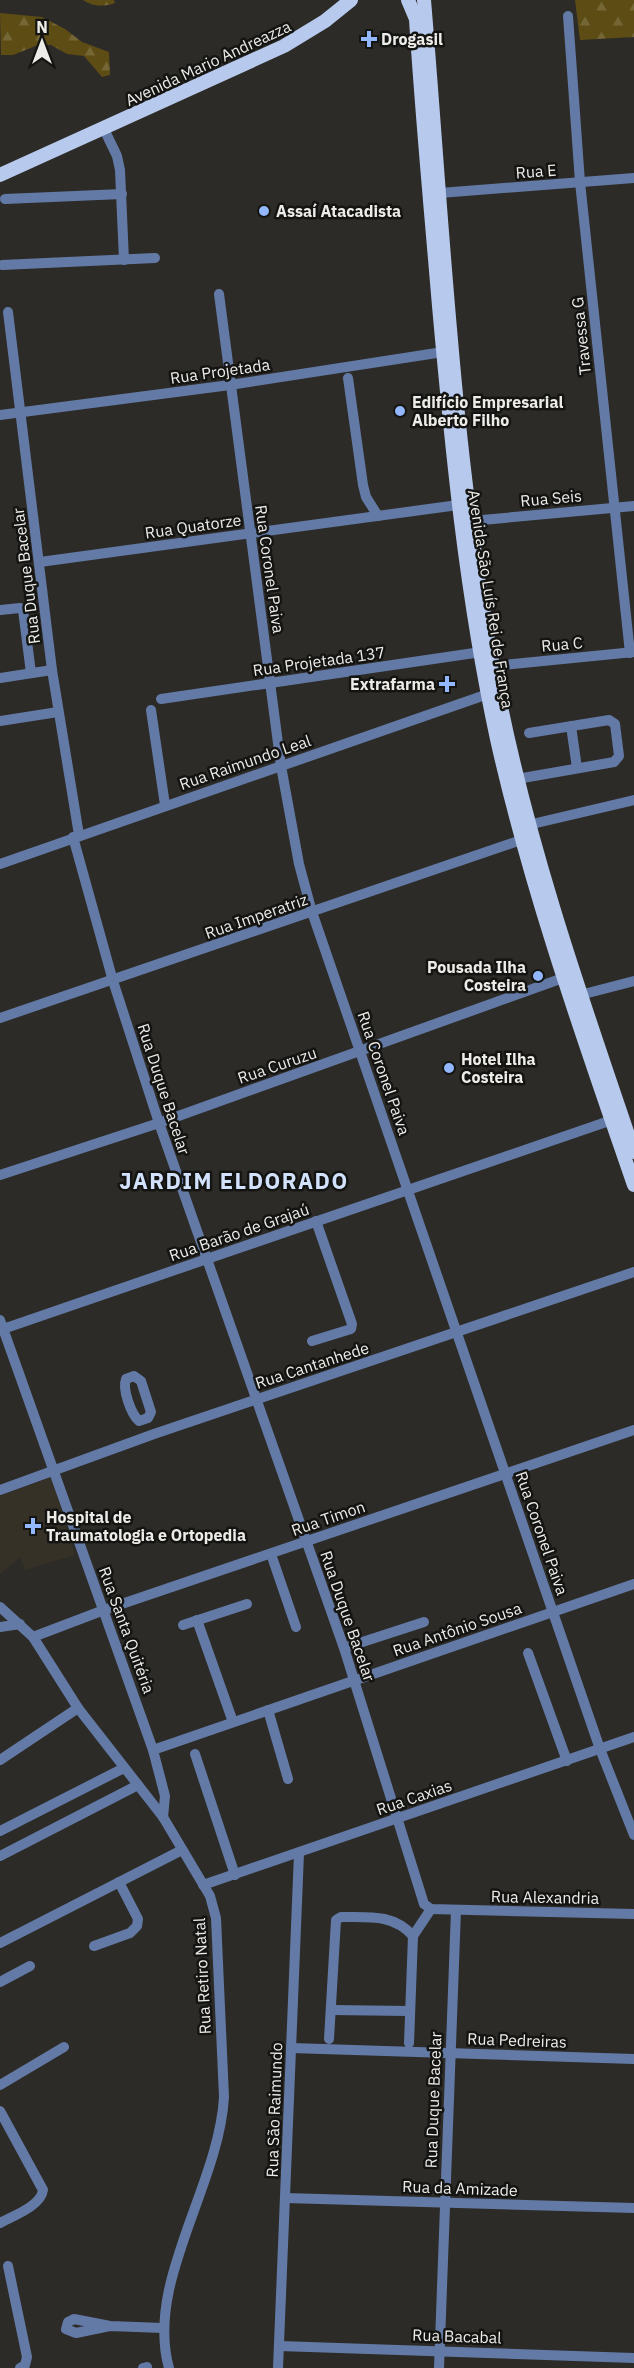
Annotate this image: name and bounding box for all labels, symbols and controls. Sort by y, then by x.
north arrow [12,12,72,72]
street label: Avenida Mario Andreazza [122,16,294,110]
text: N [36,17,48,37]
place label: Drogasil [381,29,443,49]
marker: Drogasil [362,32,376,46]
street label: Rua E [515,160,557,182]
place label: Assaí Atacadista [276,201,401,221]
marker: Assaí Atacadista [257,204,271,218]
street label: Travessa G [567,296,595,376]
street label: Rua Projetada [169,354,272,388]
place label: Edifício Empresarial Alberto Filho [412,392,563,430]
marker: Edifício Empresarial Alberto Filho [393,404,407,418]
street label: Rua Seis [519,485,583,511]
street label: Avenida São Luís Rei de França [464,488,518,710]
street label: Rua Coronel Paiva [251,503,289,635]
street label: Rua Duque Bacelar [8,507,44,645]
street label: Rua Quatorze [144,509,243,543]
street label: Rua C [540,632,584,656]
street label: Rua Projetada 137 [252,642,386,680]
place label: Extrafarma [350,674,435,694]
marker: Extrafarma [440,677,454,691]
street label: Rua Raimundo Leal [177,730,313,794]
street label: Rua Imperatriz [202,889,310,943]
place label: Pousada Ilha Costeira [427,957,526,995]
marker: Pousada Ilha Costeira [531,969,545,983]
street label: Rua Coronel Paiva [353,1008,415,1138]
street label: Rua Duque Bacelar [133,1021,195,1157]
street label: Rua Curuzu [235,1042,319,1088]
place label: Hotel Ilha Costeira [461,1049,536,1087]
marker: Hotel Ilha Costeira [442,1061,456,1075]
district label: JARDIM ELDORADO [119,1166,349,1195]
street label: Rua Barão de Grajaú [166,1199,312,1265]
street label: Rua Cantanhede [253,1337,372,1393]
street label: Rua Coronel Paiva [511,1468,573,1598]
street label: Rua Timon [288,1496,368,1540]
place label: Hospital de Traumatologia e Ortopedia [46,1507,246,1545]
marker: Hospital de Traumatologia e Ortopedia [24,1517,42,1535]
street label: Rua Duque Bacelar [316,1548,380,1684]
street label: Rua Santa Quitéria [95,1564,159,1697]
street label: Rua Antônio Sousa [390,1597,525,1660]
street label: Rua Caxias [374,1775,454,1819]
street label: Rua Alexandria [491,1886,600,1908]
street label: Rua Retiro Natal [189,1917,215,2035]
street label: Rua Pedreiras [467,2028,567,2052]
street label: Rua Duque Bacelar [421,2031,445,2169]
street label: Rua São Raimundo [262,2042,286,2178]
street label: Rua da Amizade [402,2176,518,2200]
street label: Rua Bacabal [412,2324,502,2348]

